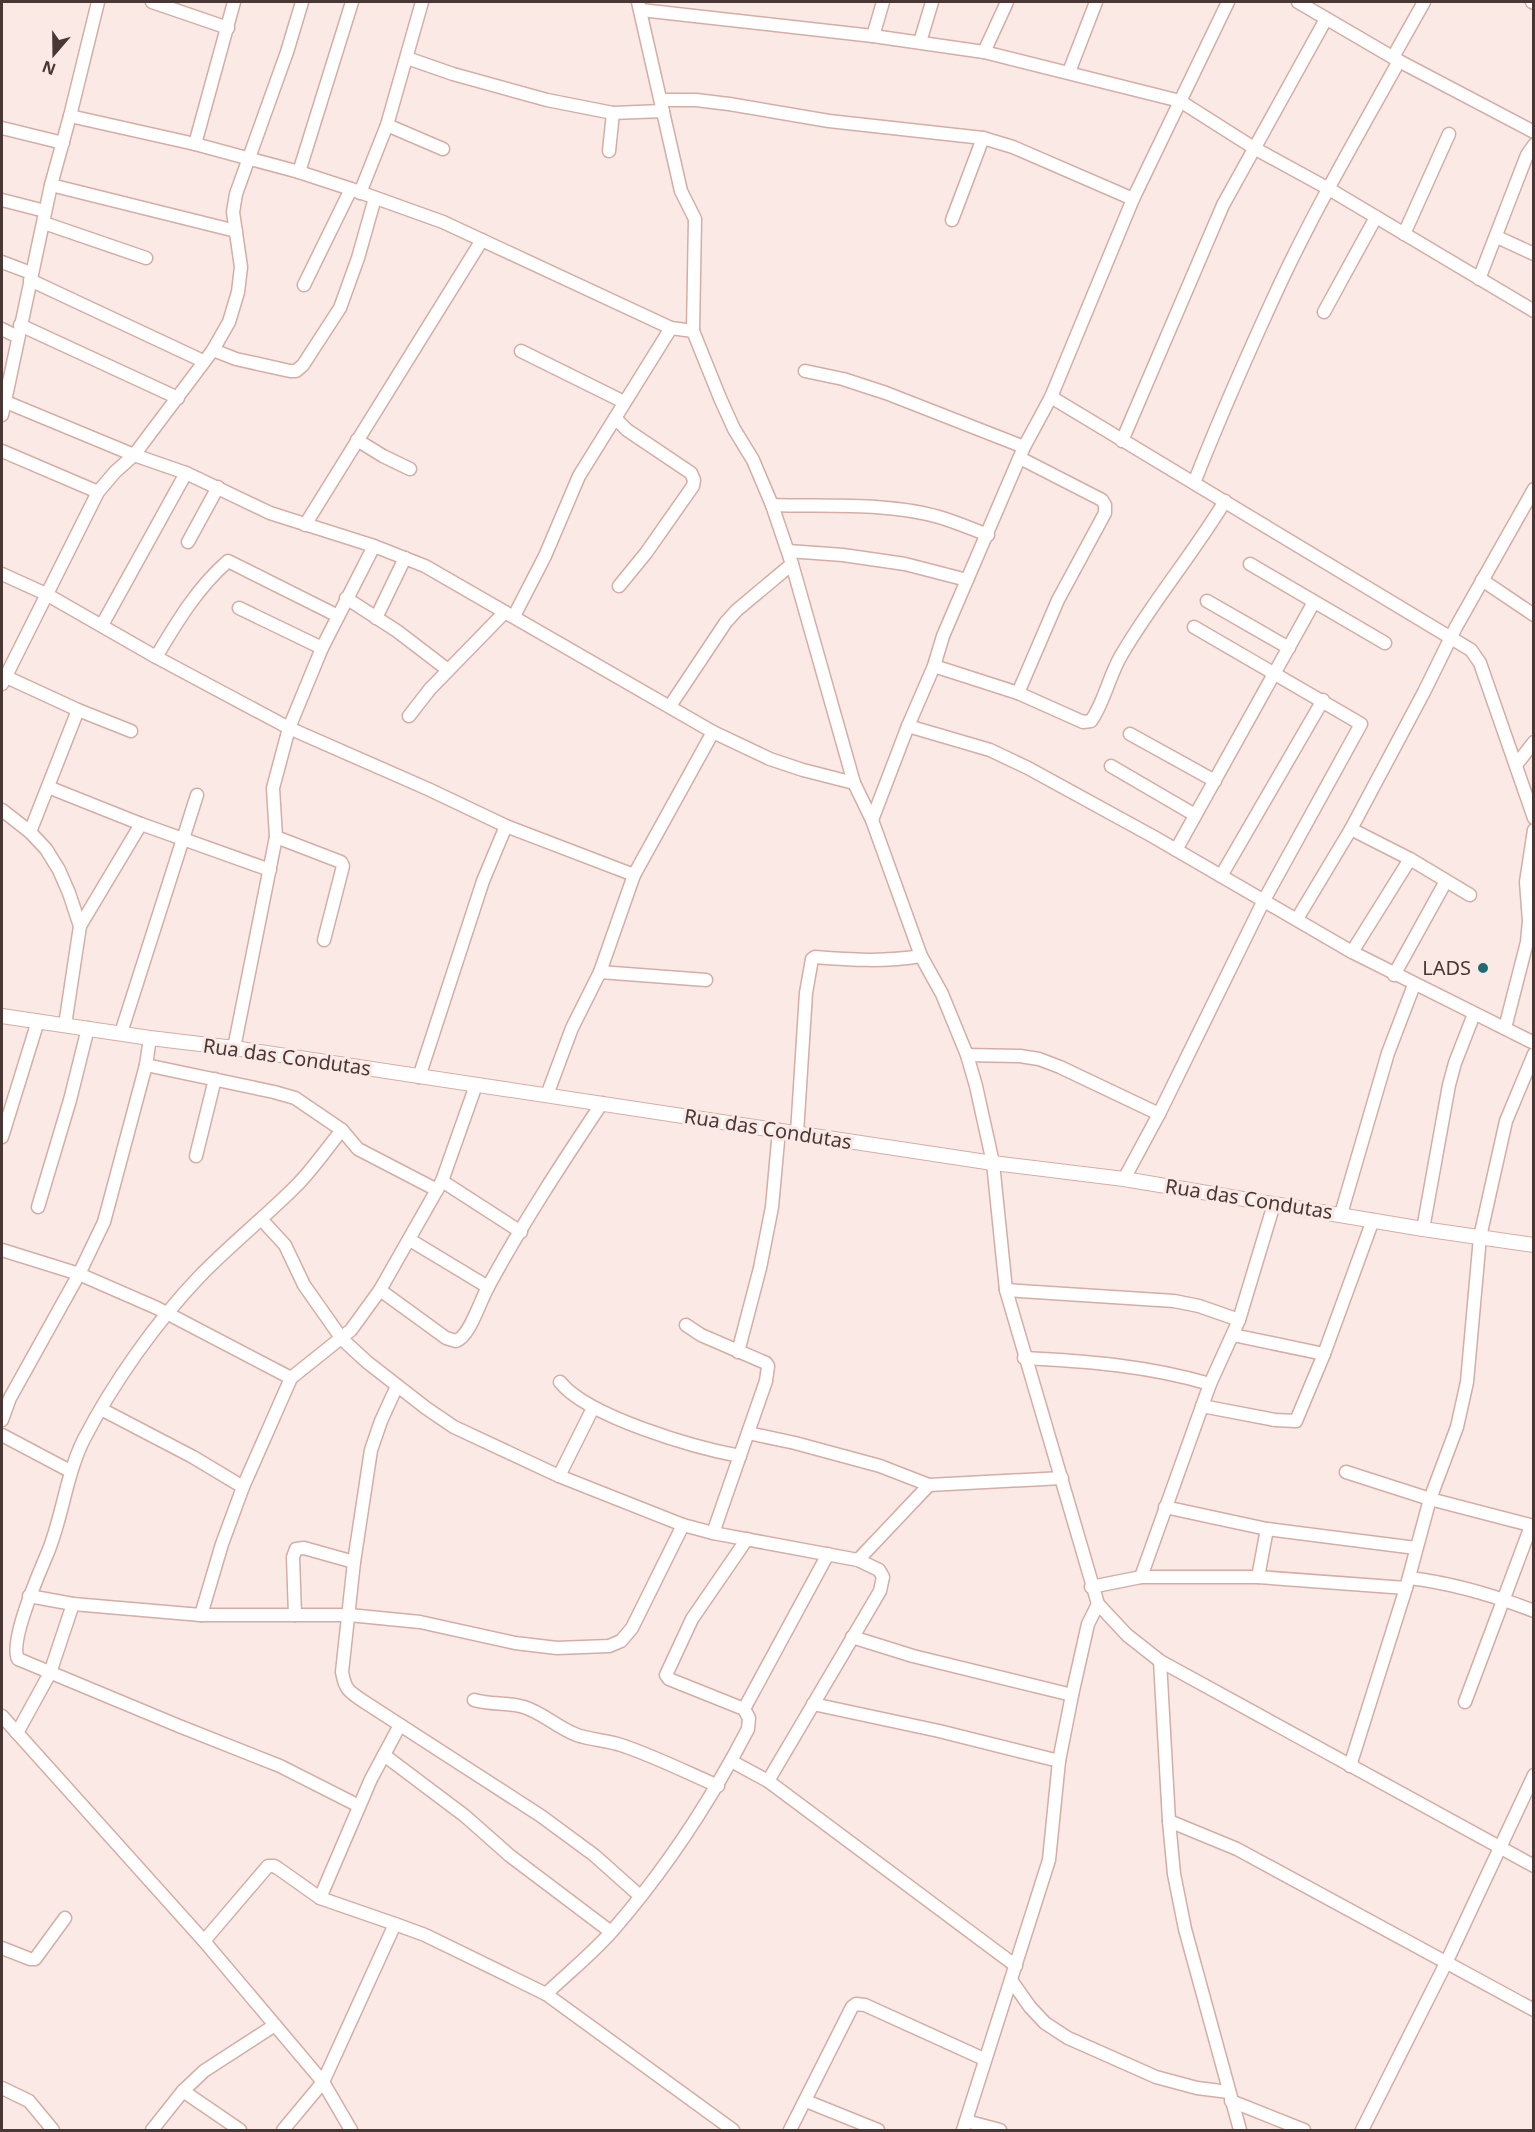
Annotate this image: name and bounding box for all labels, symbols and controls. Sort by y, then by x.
north arrow [24,24,84,84]
text: N [39,56,59,81]
place label: LADS [1422,954,1471,981]
marker: LADS [1476,961,1490,975]
street label: Rua das Condutas [201,1031,373,1082]
street label: Rua das Condutas [682,1102,854,1155]
street label: Rua das Condutas [1163,1172,1335,1225]

